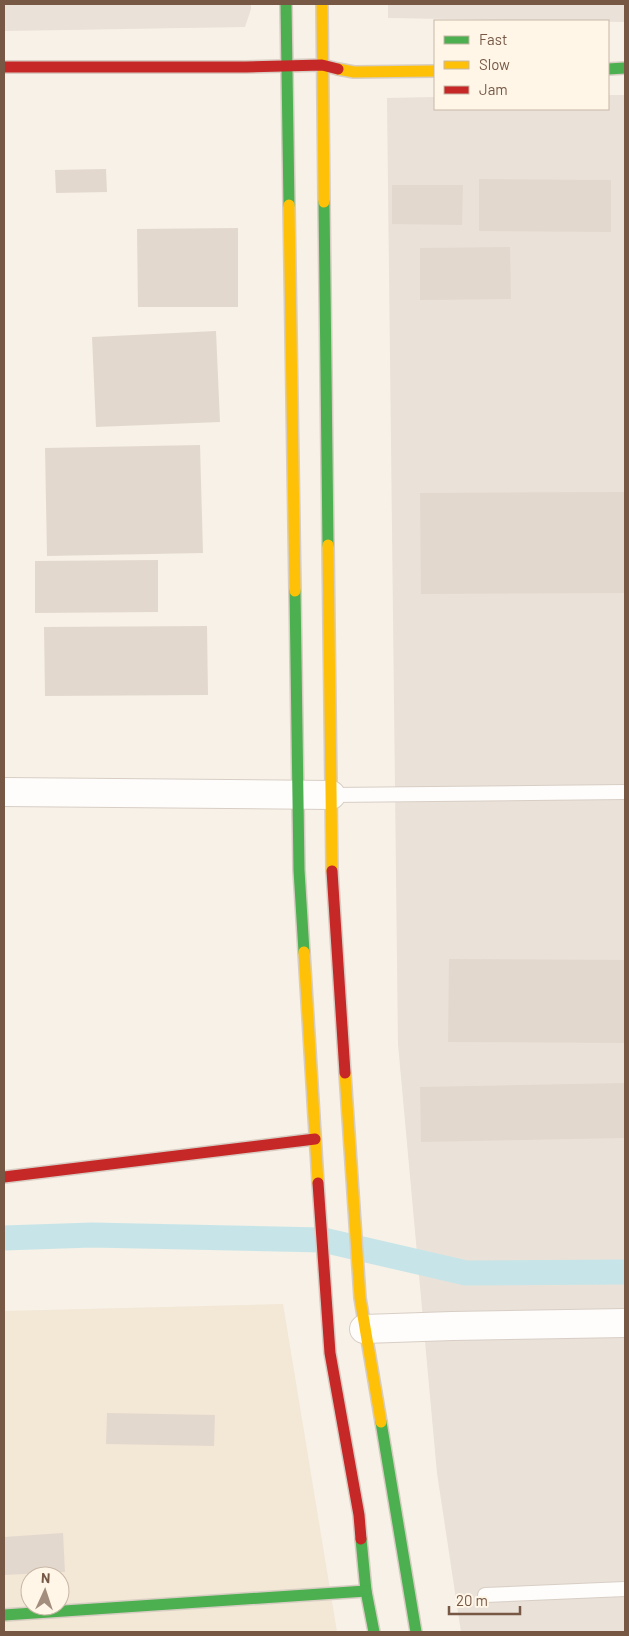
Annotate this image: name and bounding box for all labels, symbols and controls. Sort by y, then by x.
legend [434,20,609,110]
text: Fast [479,30,507,48]
text: Slow [479,55,510,73]
text: Jam [479,80,508,98]
north arrow [20,1566,70,1616]
text: N [41,1569,51,1586]
scale bar [449,1584,520,1616]
text: 20 m [456,1591,488,1609]

